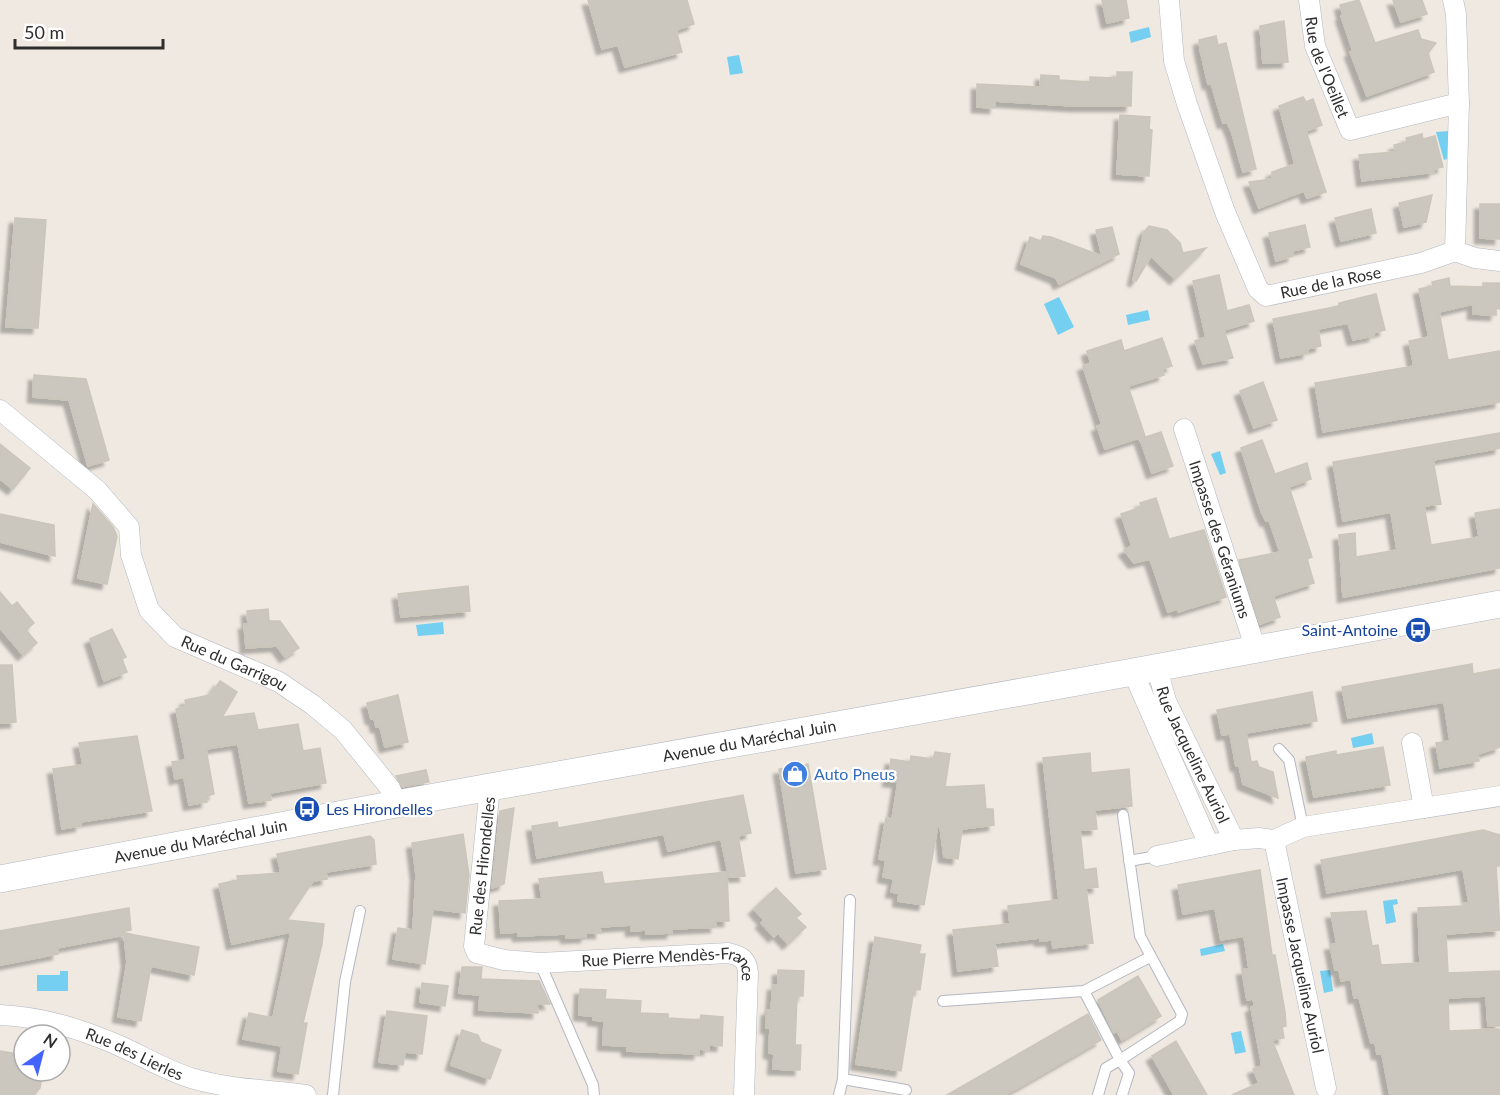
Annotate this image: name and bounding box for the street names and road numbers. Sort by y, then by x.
street label: Rue de l'Oeillet [1302,15,1354,121]
street label: Rue de la Rose [1278,262,1383,302]
street label: Impasse des Géraniums [1186,458,1255,621]
street label: Rue du Garrigou [178,631,292,694]
street label: Rue Jacqueline Auriol [1153,684,1234,826]
street label: Avenue du Maréchal Juin [661,715,837,765]
street label: Rue des Hirondelles [465,796,498,936]
street label: Avenue du Maréchal Juin [112,815,289,866]
street label: Impasse Jacqueline Auriol [1273,875,1328,1055]
street label: Rue Pierre Mendès-France [581,943,758,981]
street label: Rue des Lierles [83,1023,186,1083]

